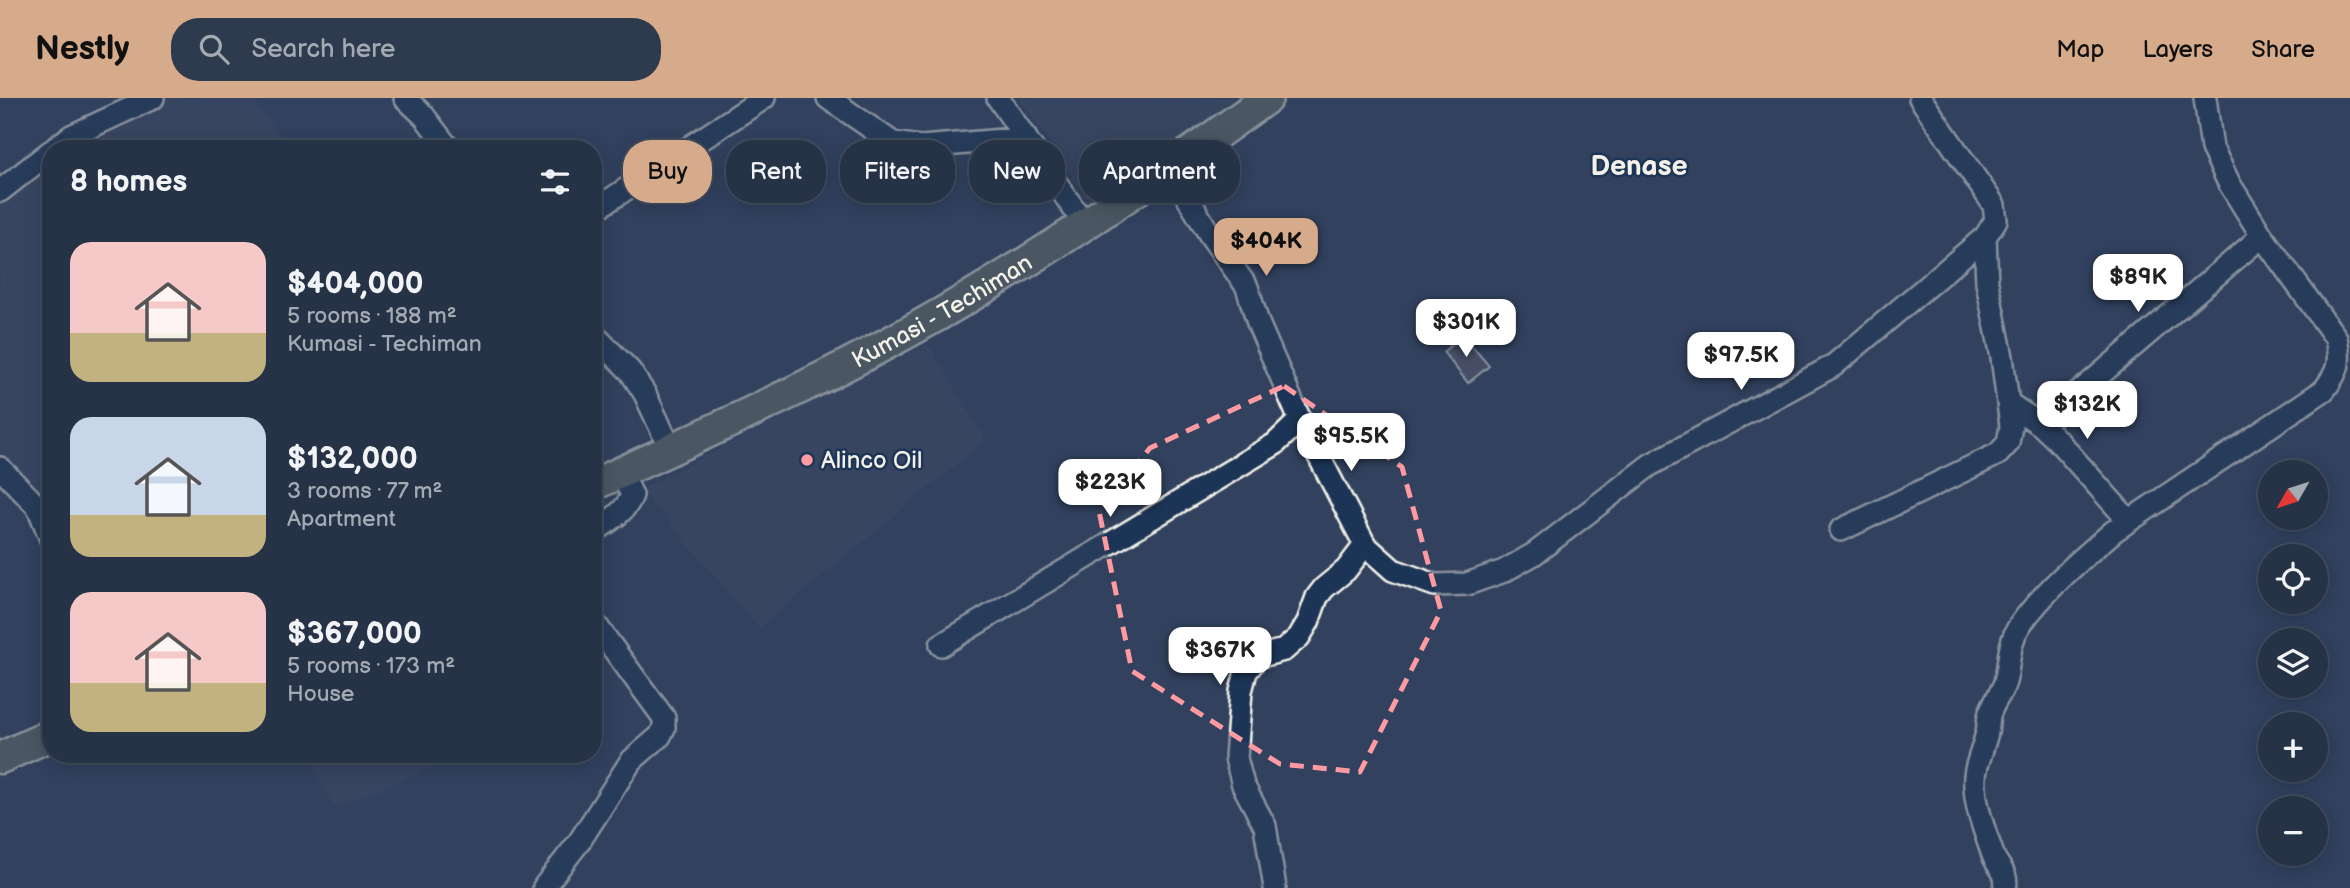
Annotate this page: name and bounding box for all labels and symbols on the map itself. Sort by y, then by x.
district label: Denase [1590,150,1688,183]
pin: $404K [1217,218,1315,278]
street label: Kumasi - Techiman [847,248,1038,375]
pin: $89K [2097,254,2179,314]
pin: $301K [1417,300,1515,359]
pin: $97.5K [1684,332,1798,392]
pin: $132K [2038,382,2136,441]
pin: $95.5K [1294,414,1408,473]
place label: Alinco Oil [821,446,922,475]
marker: Alinco Oil [799,452,815,468]
pin: $223K [1061,460,1159,519]
north arrow [2258,460,2328,530]
pin: $367K [1171,628,1269,687]

